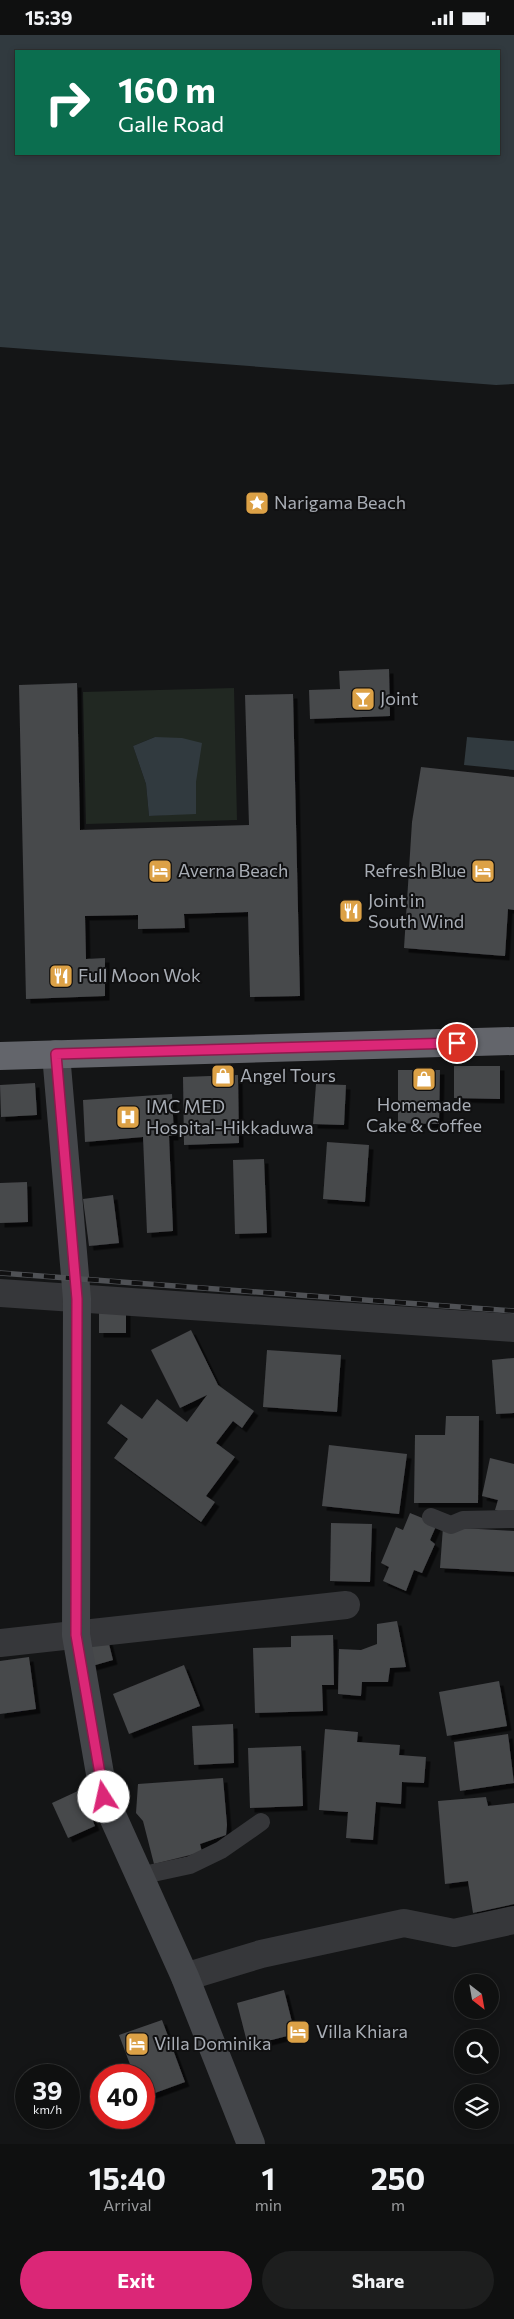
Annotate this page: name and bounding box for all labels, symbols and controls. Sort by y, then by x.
text: 15:39 [25,6,73,29]
text: 160 m [118,67,216,110]
icon: right [35,70,100,135]
text: Galle Road [118,110,224,137]
place icon: Narigama Beach [244,490,270,516]
place label: Narigama Beach [274,491,406,513]
bar icon: Joint [350,686,376,712]
place label: Joint [380,687,418,709]
hotel icon: Averna Beach [147,858,173,884]
hotel icon: Refresh Blue [470,858,496,884]
place label: Averna Beach [178,859,288,881]
place label: Refresh Blue [364,859,466,881]
place label: Joint in South Wind [368,889,464,932]
restaurant icon: Joint in South Wind [338,898,364,924]
restaurant icon: Full Moon Wok [48,963,74,989]
place label: Full Moon Wok [78,964,201,986]
pin [436,1022,478,1064]
icon: arrive [443,1029,471,1057]
shop icon: Angel Tours [210,1063,236,1089]
place label: Angel Tours [240,1064,336,1086]
shop icon: Homemade Cake & Coffee [411,1066,437,1092]
place label: Homemade Cake & Coffee [366,1093,482,1136]
place label: IMC MED Hospital-Hikkaduwa [146,1095,314,1138]
hospital icon: IMC MED Hospital-Hikkaduwa [115,1104,141,1130]
position arrow [77,1770,129,1822]
north arrow [454,1974,499,2019]
map controls [454,1974,499,2129]
hotel icon: Villa Khiara [285,2019,311,2045]
place label: Villa Khiara [316,2020,408,2042]
button: search [454,2029,499,2074]
hotel icon: Villa Dominika [124,2031,150,2057]
place label: Villa Dominika [154,2032,271,2054]
speed limit sign: 40 [90,2064,155,2129]
text: 39 [33,2075,63,2105]
button: layers [454,2084,499,2129]
text: km/h [33,2102,62,2116]
text: 15:40 [89,2159,166,2196]
text: 1 [262,2159,275,2196]
text: 250 [371,2159,425,2196]
text: Arrival [103,2195,152,2214]
text: min [255,2195,282,2214]
text: m [391,2195,405,2214]
button: Exit [20,2251,252,2309]
button: Share [262,2251,494,2309]

